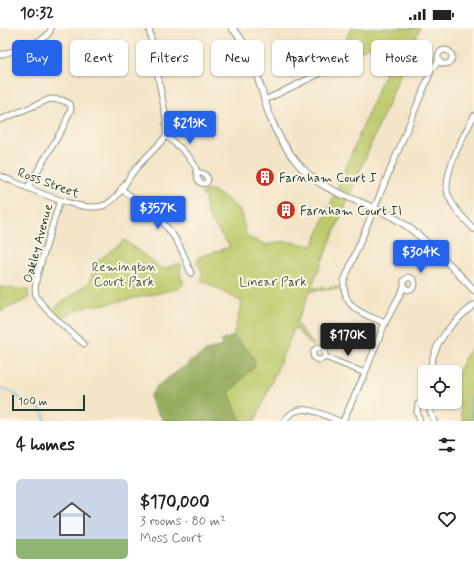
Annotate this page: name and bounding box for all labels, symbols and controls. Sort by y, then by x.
text: 10:32 [20,4,54,24]
chip: Buy [12,40,62,76]
chip: Rent [70,40,128,76]
chip: Filters [136,40,203,76]
chip: New [211,40,264,76]
chip: Apartment [272,40,363,76]
chip: House [371,40,432,76]
pin: $213K [162,111,218,145]
text: $213K [173,115,207,132]
street label: Ross Street [15,164,82,203]
building icon: Farnham Court I [254,166,276,188]
place label: Farnham Court I [279,170,377,187]
pin: $357K [130,196,186,230]
building icon: Farnham Court II [275,199,297,221]
text: $357K [140,200,176,217]
street label: Oakley Avenue [20,202,57,285]
place label: Farnham Court II [300,203,402,220]
pin: $304K [393,240,449,274]
text: $304K [402,244,440,261]
park label: Remington Court Park [92,259,156,291]
park label: Linear Park [239,274,307,291]
pin: $170K [320,323,376,357]
text: $170K [330,327,367,344]
map controls [418,365,462,409]
button: locate [418,365,462,409]
scale bar [12,393,85,412]
text: 100 m [18,395,48,409]
text: 4 homes [16,434,75,456]
icon: filters [436,434,458,456]
text: $170,000 [140,491,210,513]
icon: home [48,495,96,543]
icon: heart [436,508,458,530]
text: 3 rooms · 80 m² [140,513,226,530]
text: Moss Court [140,530,203,547]

